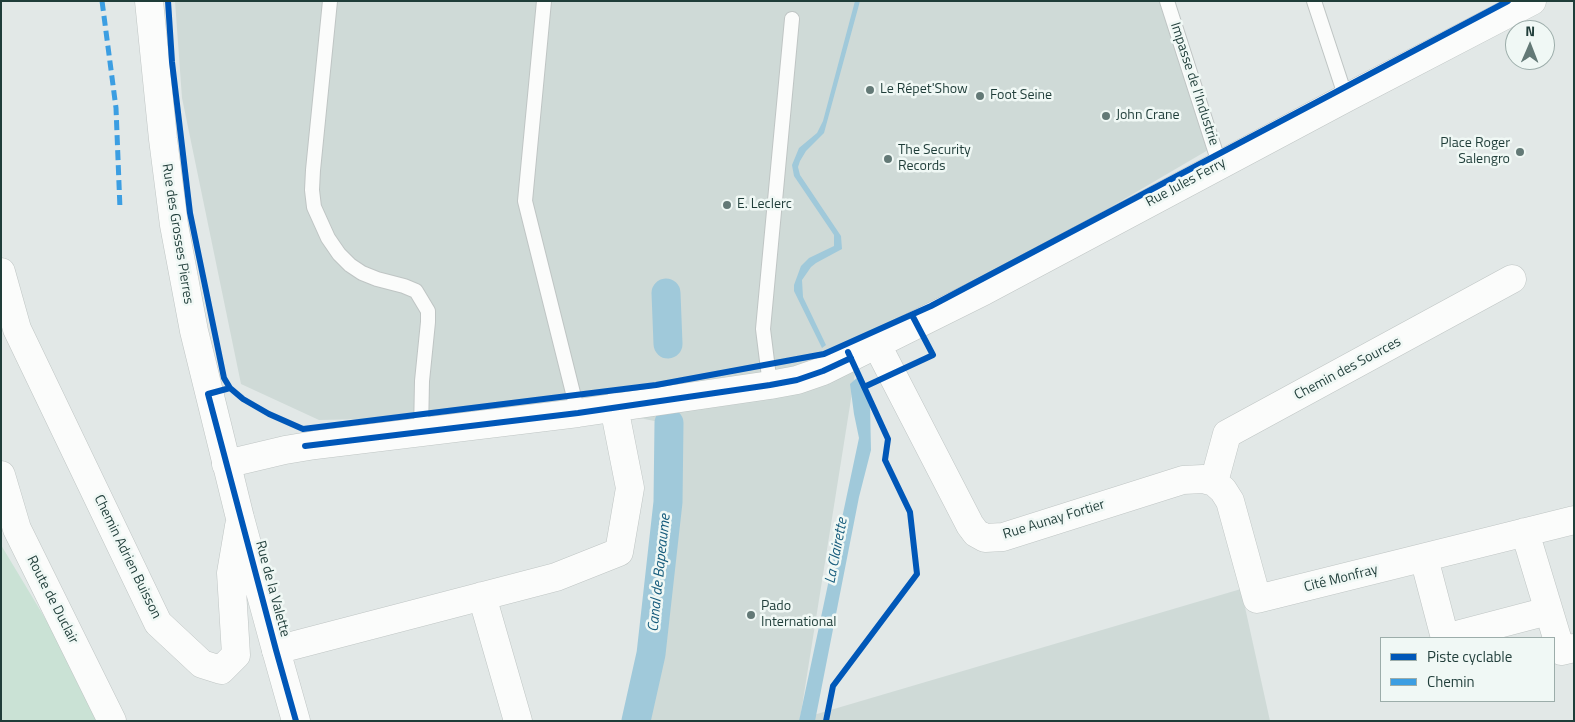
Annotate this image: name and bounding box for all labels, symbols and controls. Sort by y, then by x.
street label: Impasse de l'Industrie [1166,20,1222,148]
north arrow [1505,20,1555,70]
text: N [1525,20,1535,41]
place label: Le Répet'Show [880,82,968,98]
marker: Le Répet'Show [864,84,876,96]
place label: Foot Seine [990,88,1052,104]
marker: Foot Seine [974,90,986,102]
place label: John Crane [1116,108,1179,124]
marker: John Crane [1100,110,1112,122]
place label: Place Roger Salengro [1440,136,1510,168]
place label: The Security Records [898,143,971,176]
marker: Place Roger Salengro [1514,146,1526,158]
marker: The Security Records [882,153,894,165]
street label: Rue Jules Ferry [1143,155,1229,211]
street label: Rue des Grosses Pierres [158,162,196,306]
place label: E. Leclerc [737,197,792,213]
marker: E. Leclerc [721,199,733,211]
street label: Chemin des Sources [1292,334,1404,404]
street label: Chemin Adrien Buisson [90,492,164,622]
street label: Rue Aunay Fortier [1001,497,1107,543]
water label: Canal de Bapeaume [645,513,675,633]
water label: La Clairette [822,517,852,585]
street label: Rue de la Valette [251,539,293,639]
street label: Route de Duclair [23,553,81,647]
street label: Cité Monfray [1302,562,1380,596]
place label: Pado International [761,599,836,632]
marker: Pado International [745,609,757,621]
legend [1380,637,1555,702]
text: Piste cyclable [1427,645,1512,668]
text: Chemin [1427,670,1475,693]

